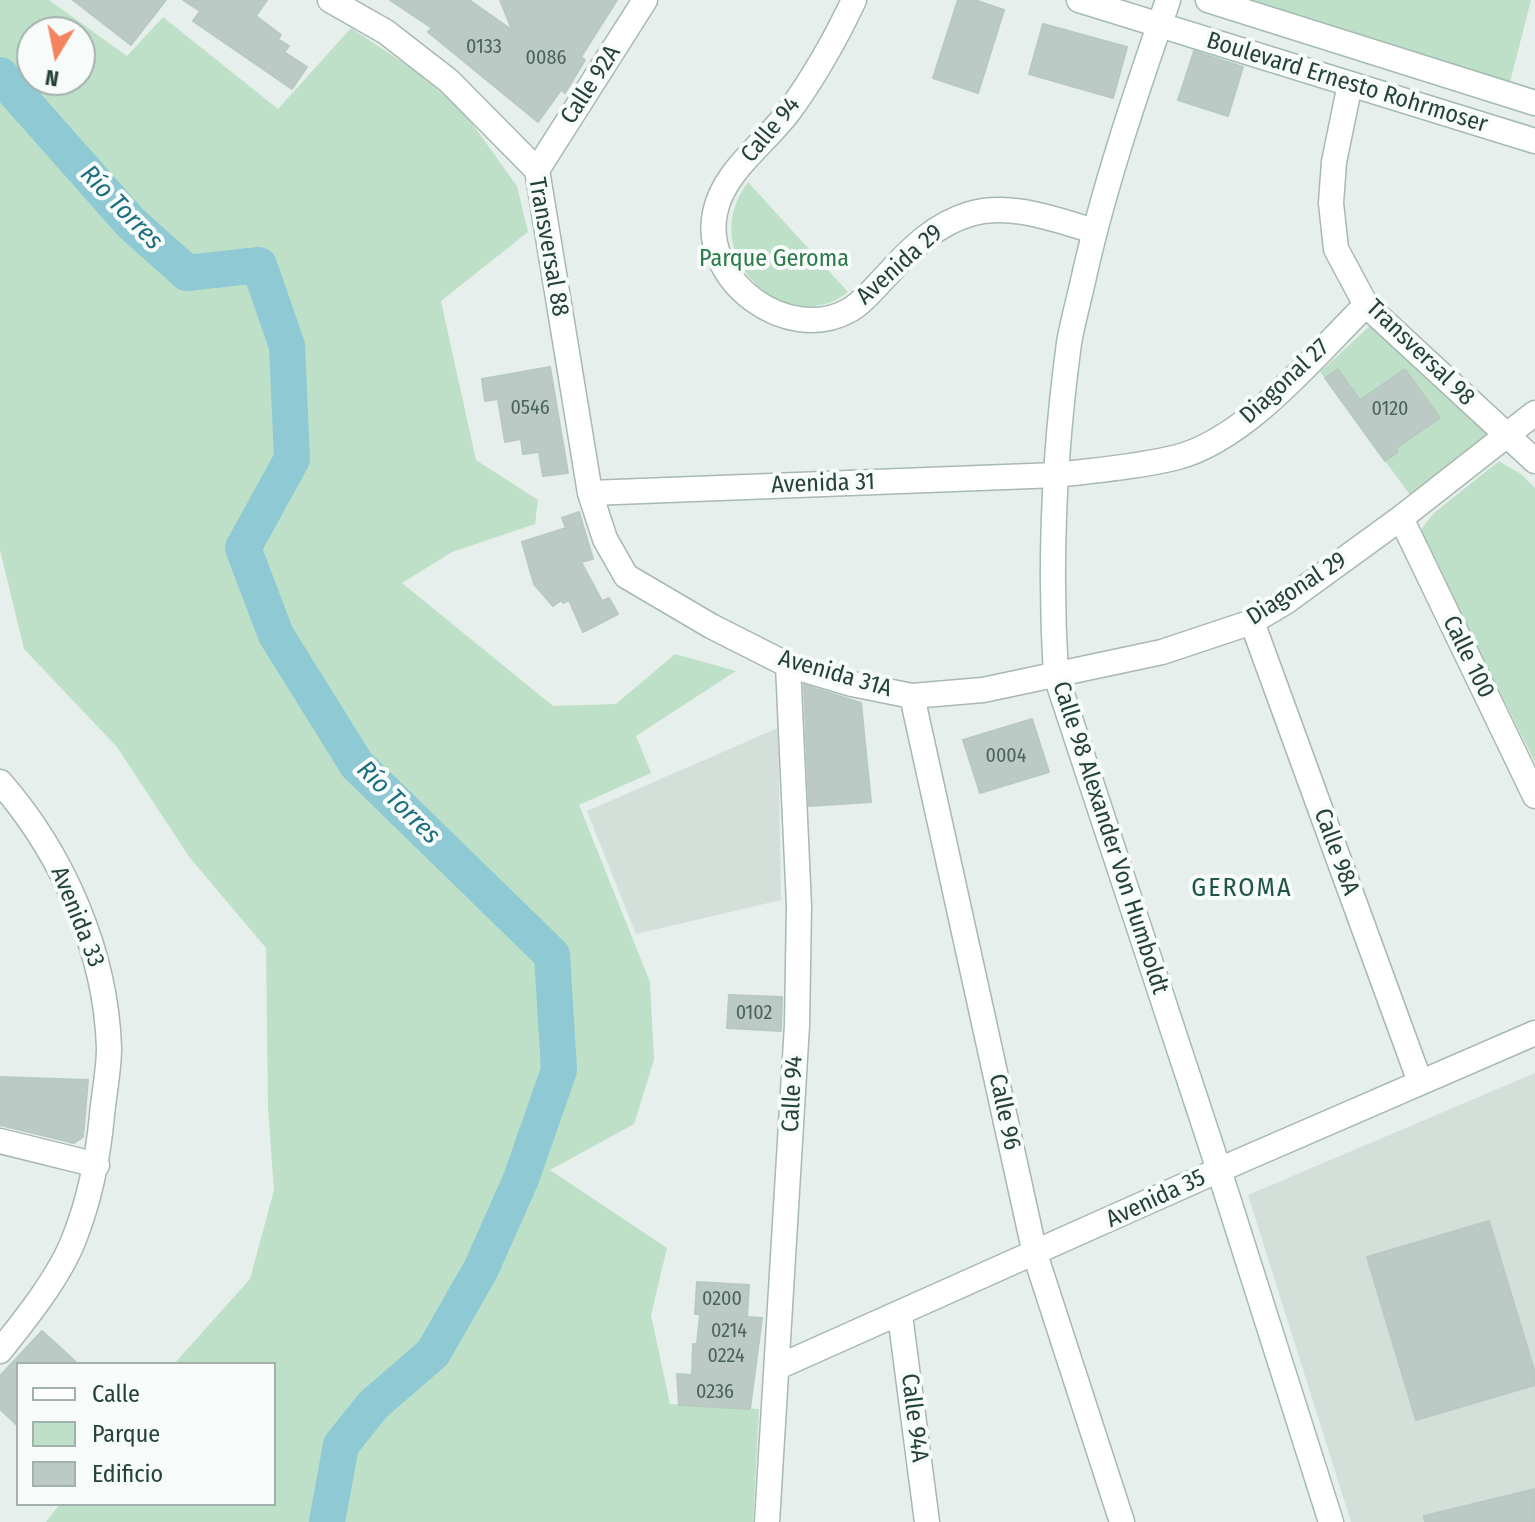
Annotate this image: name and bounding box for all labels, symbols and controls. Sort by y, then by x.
north arrow [16,16,96,96]
street label: Boulevard Ernesto Rohrmoser [1203,26,1491,140]
house number: 0133 [466,35,502,59]
street label: Calle 92A [555,40,627,130]
house number: 0086 [526,46,566,70]
text: N [43,64,61,93]
street label: Calle 94 [735,91,807,169]
water label: Río Torres [73,159,169,257]
street label: Transversal 88 [522,175,574,319]
street label: Avenida 29 [851,219,949,311]
park label: Parque Geroma [699,245,849,273]
street label: Transversal 98 [1360,294,1480,412]
street label: Diagonal 27 [1234,334,1336,430]
house number: 0546 [510,396,550,420]
house number: 0120 [1372,397,1408,421]
street label: Avenida 31 [771,468,875,500]
street label: Diagonal 29 [1242,546,1352,632]
street label: Calle 100 [1436,611,1500,703]
street label: Avenida 31A [775,644,895,704]
street label: Calle 98 Alexander Von Humboldt [1046,678,1174,998]
house number: 0004 [986,744,1026,768]
water label: Río Torres [350,755,446,851]
street label: Calle 98A [1307,805,1365,899]
street label: Avenida 33 [44,863,110,971]
district label: GEROMA [1191,873,1293,905]
house number: 0102 [736,1001,772,1025]
street label: Calle 94 [777,1055,809,1133]
street label: Calle 96 [982,1071,1026,1153]
street label: Avenida 35 [1102,1164,1210,1234]
house number: 0200 [702,1287,742,1311]
house number: 0214 [711,1319,747,1343]
house number: 0224 [707,1344,745,1368]
legend [16,1362,276,1506]
street label: Calle 94A [894,1372,934,1464]
text: Calle [92,1380,140,1408]
house number: 0236 [696,1380,734,1404]
text: Parque [92,1420,160,1448]
text: Edificio [92,1460,163,1488]

